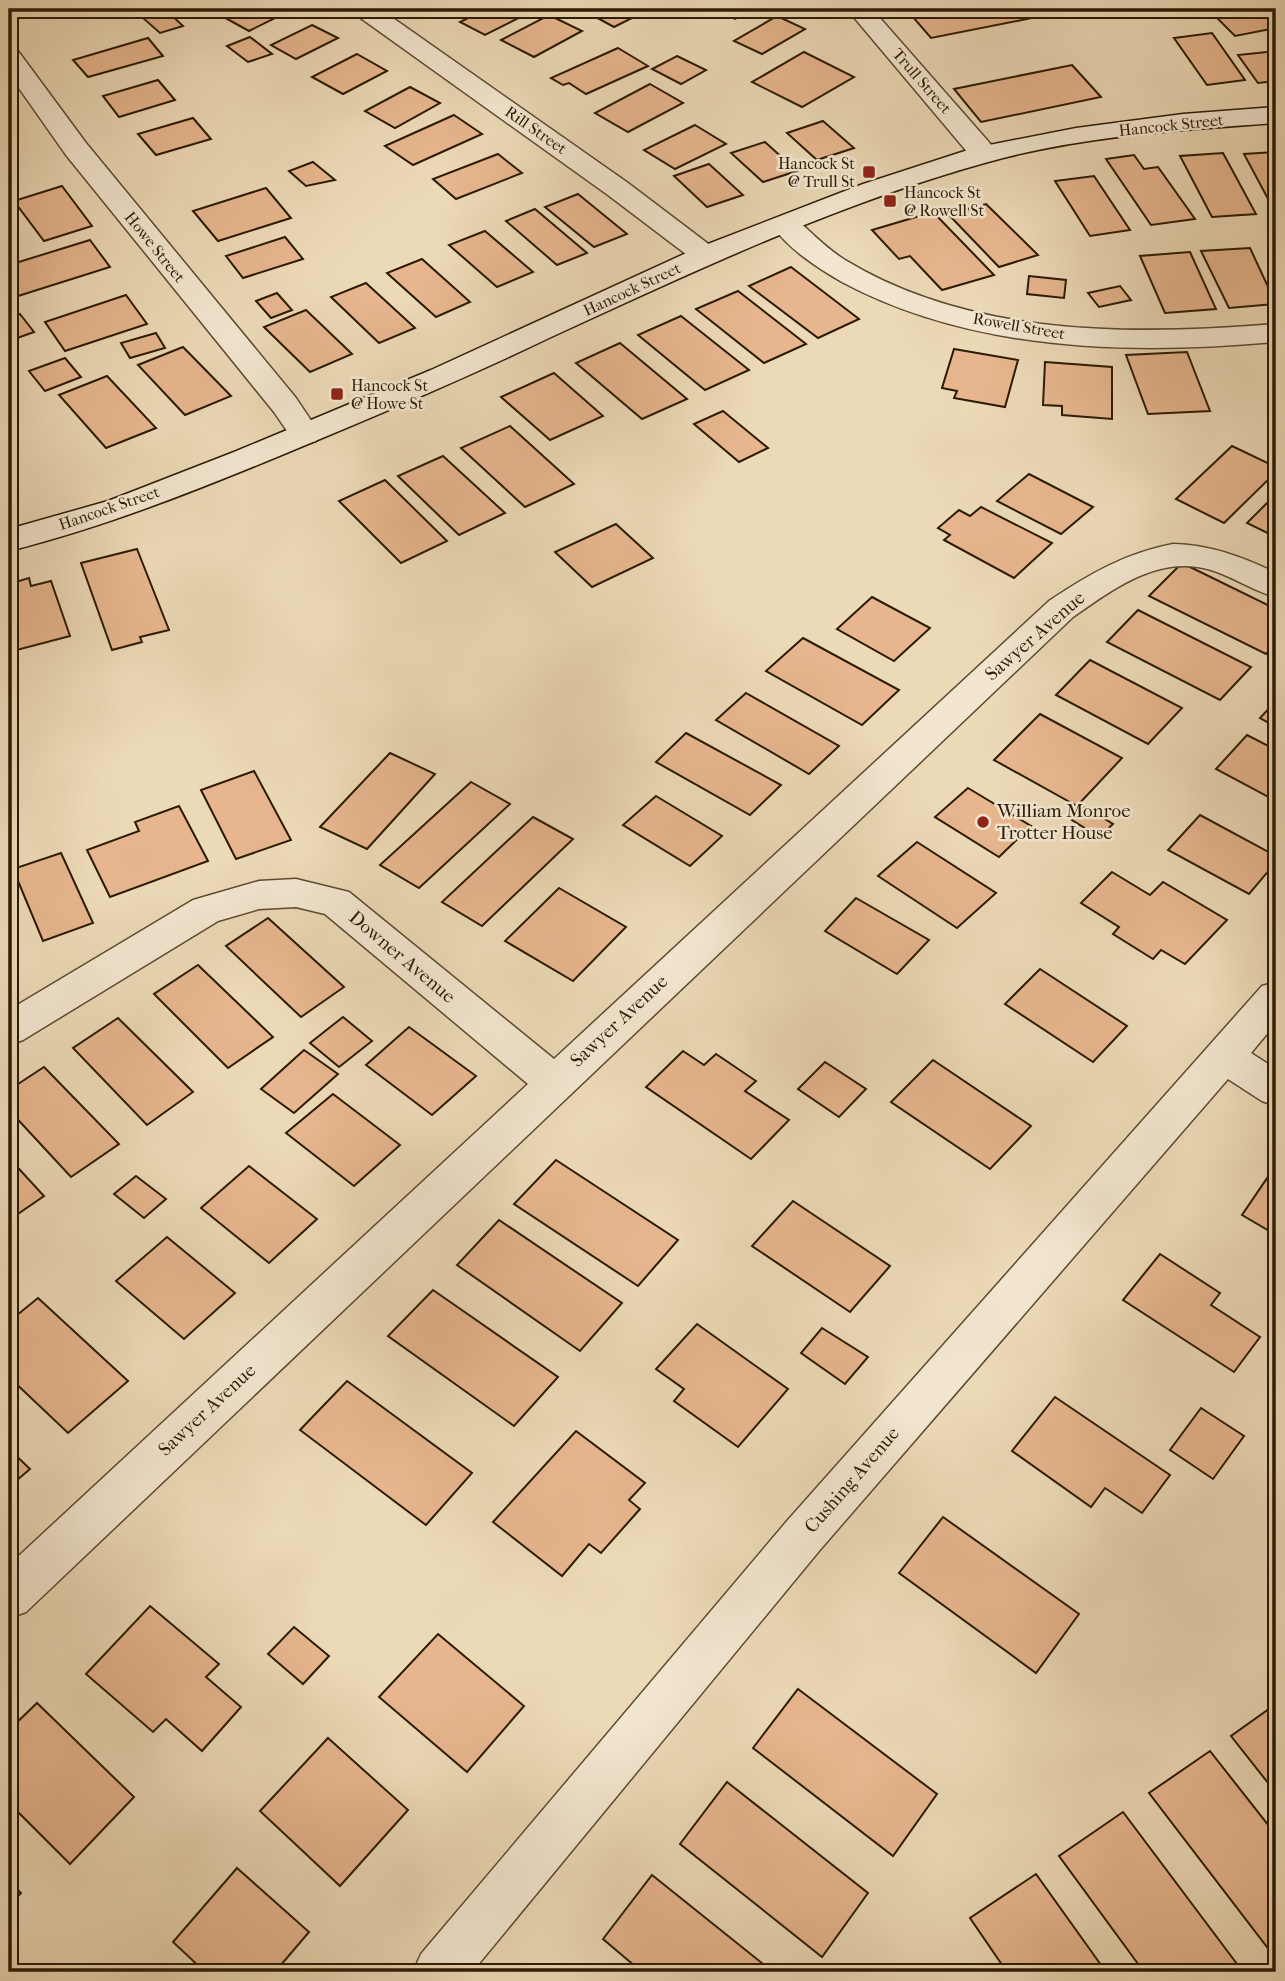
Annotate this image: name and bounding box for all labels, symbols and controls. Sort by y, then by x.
street label: Trull Street [889,45,956,118]
street label: Rill Street [502,102,571,158]
street label: Hancock Street [1118,110,1225,140]
place label: Hancock St @ Trull St [778,154,855,191]
marker: Hancock St @ Trull St [861,164,877,180]
place label: Hancock St @ Rowell St [904,183,985,220]
marker: Hancock St @ Rowell St [882,193,898,209]
street label: Howe Street [121,208,189,286]
street label: Hancock Street [580,258,684,320]
street label: Rowell Street [971,309,1067,343]
place label: Hancock St @ Howe St [351,376,428,413]
marker: Hancock St @ Howe St [329,386,345,402]
street label: Hancock Street [56,482,162,534]
street label: Sawyer Avenue [981,587,1089,685]
place label: William Monroe Trotter House [996,800,1131,844]
marker: William Monroe Trotter House [975,814,991,830]
street label: Downer Avenue [344,906,460,1008]
street label: Sawyer Avenue [566,970,672,1072]
street label: Sawyer Avenue [154,1359,260,1461]
street label: Cushing Avenue [800,1422,904,1538]

